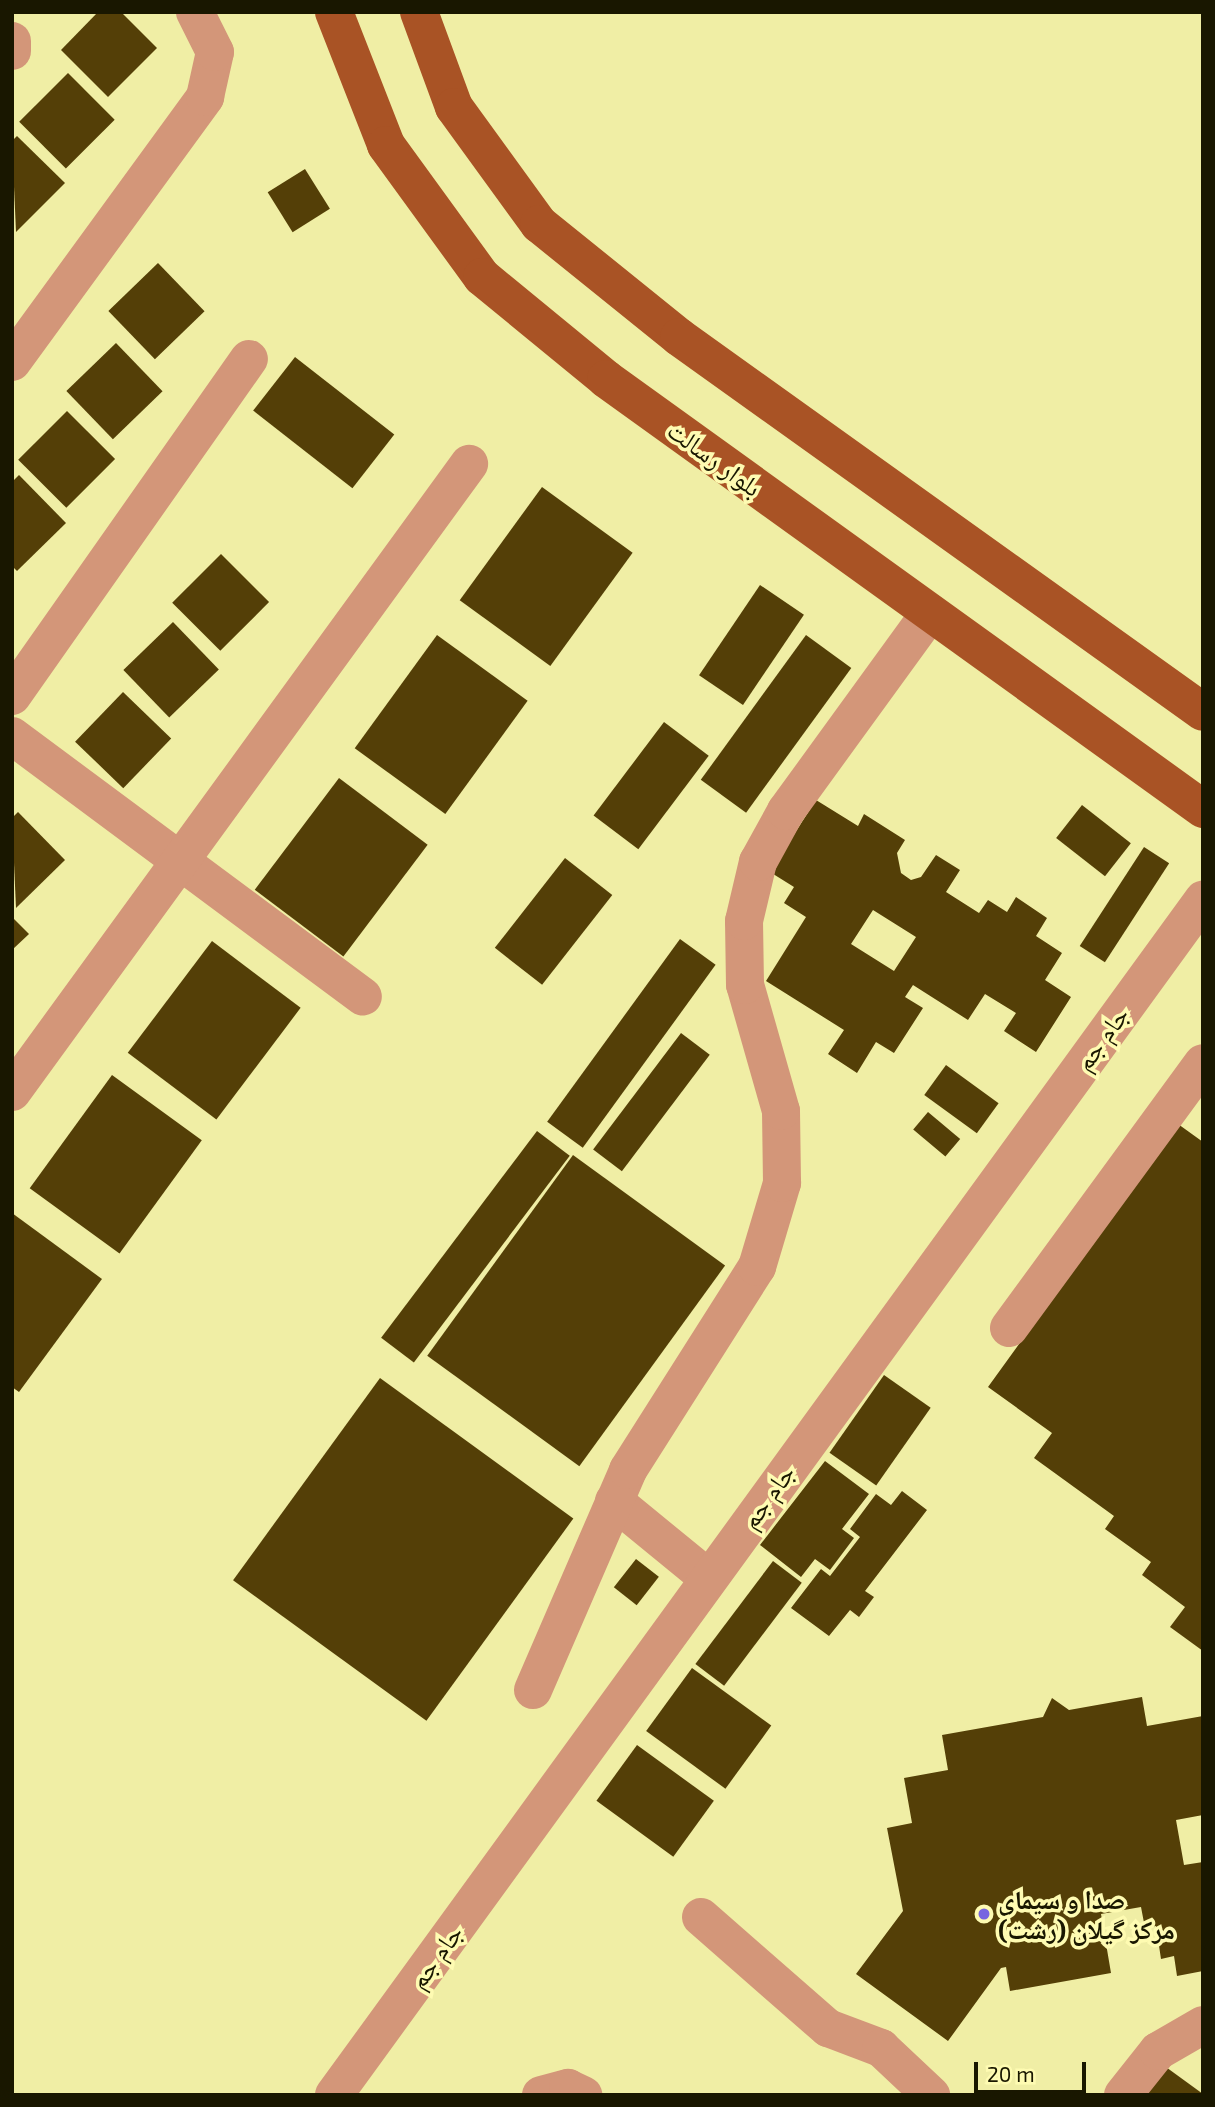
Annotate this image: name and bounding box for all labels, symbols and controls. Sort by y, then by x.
street label: بلوار رسالت [662,414,768,502]
street label: جام جم [1067,1000,1135,1076]
street label: جام جم [733,1458,801,1534]
place label: صدا و سیمای مرکز گیلان (رشت) [998,1883,1175,1944]
marker: صدا و سیمای مرکز گیلان (رشت) [976,1906,992,1922]
street label: جام جم [401,1918,469,1994]
scale bar [977,2048,1089,2092]
text: 20 m [987,2061,1035,2086]

